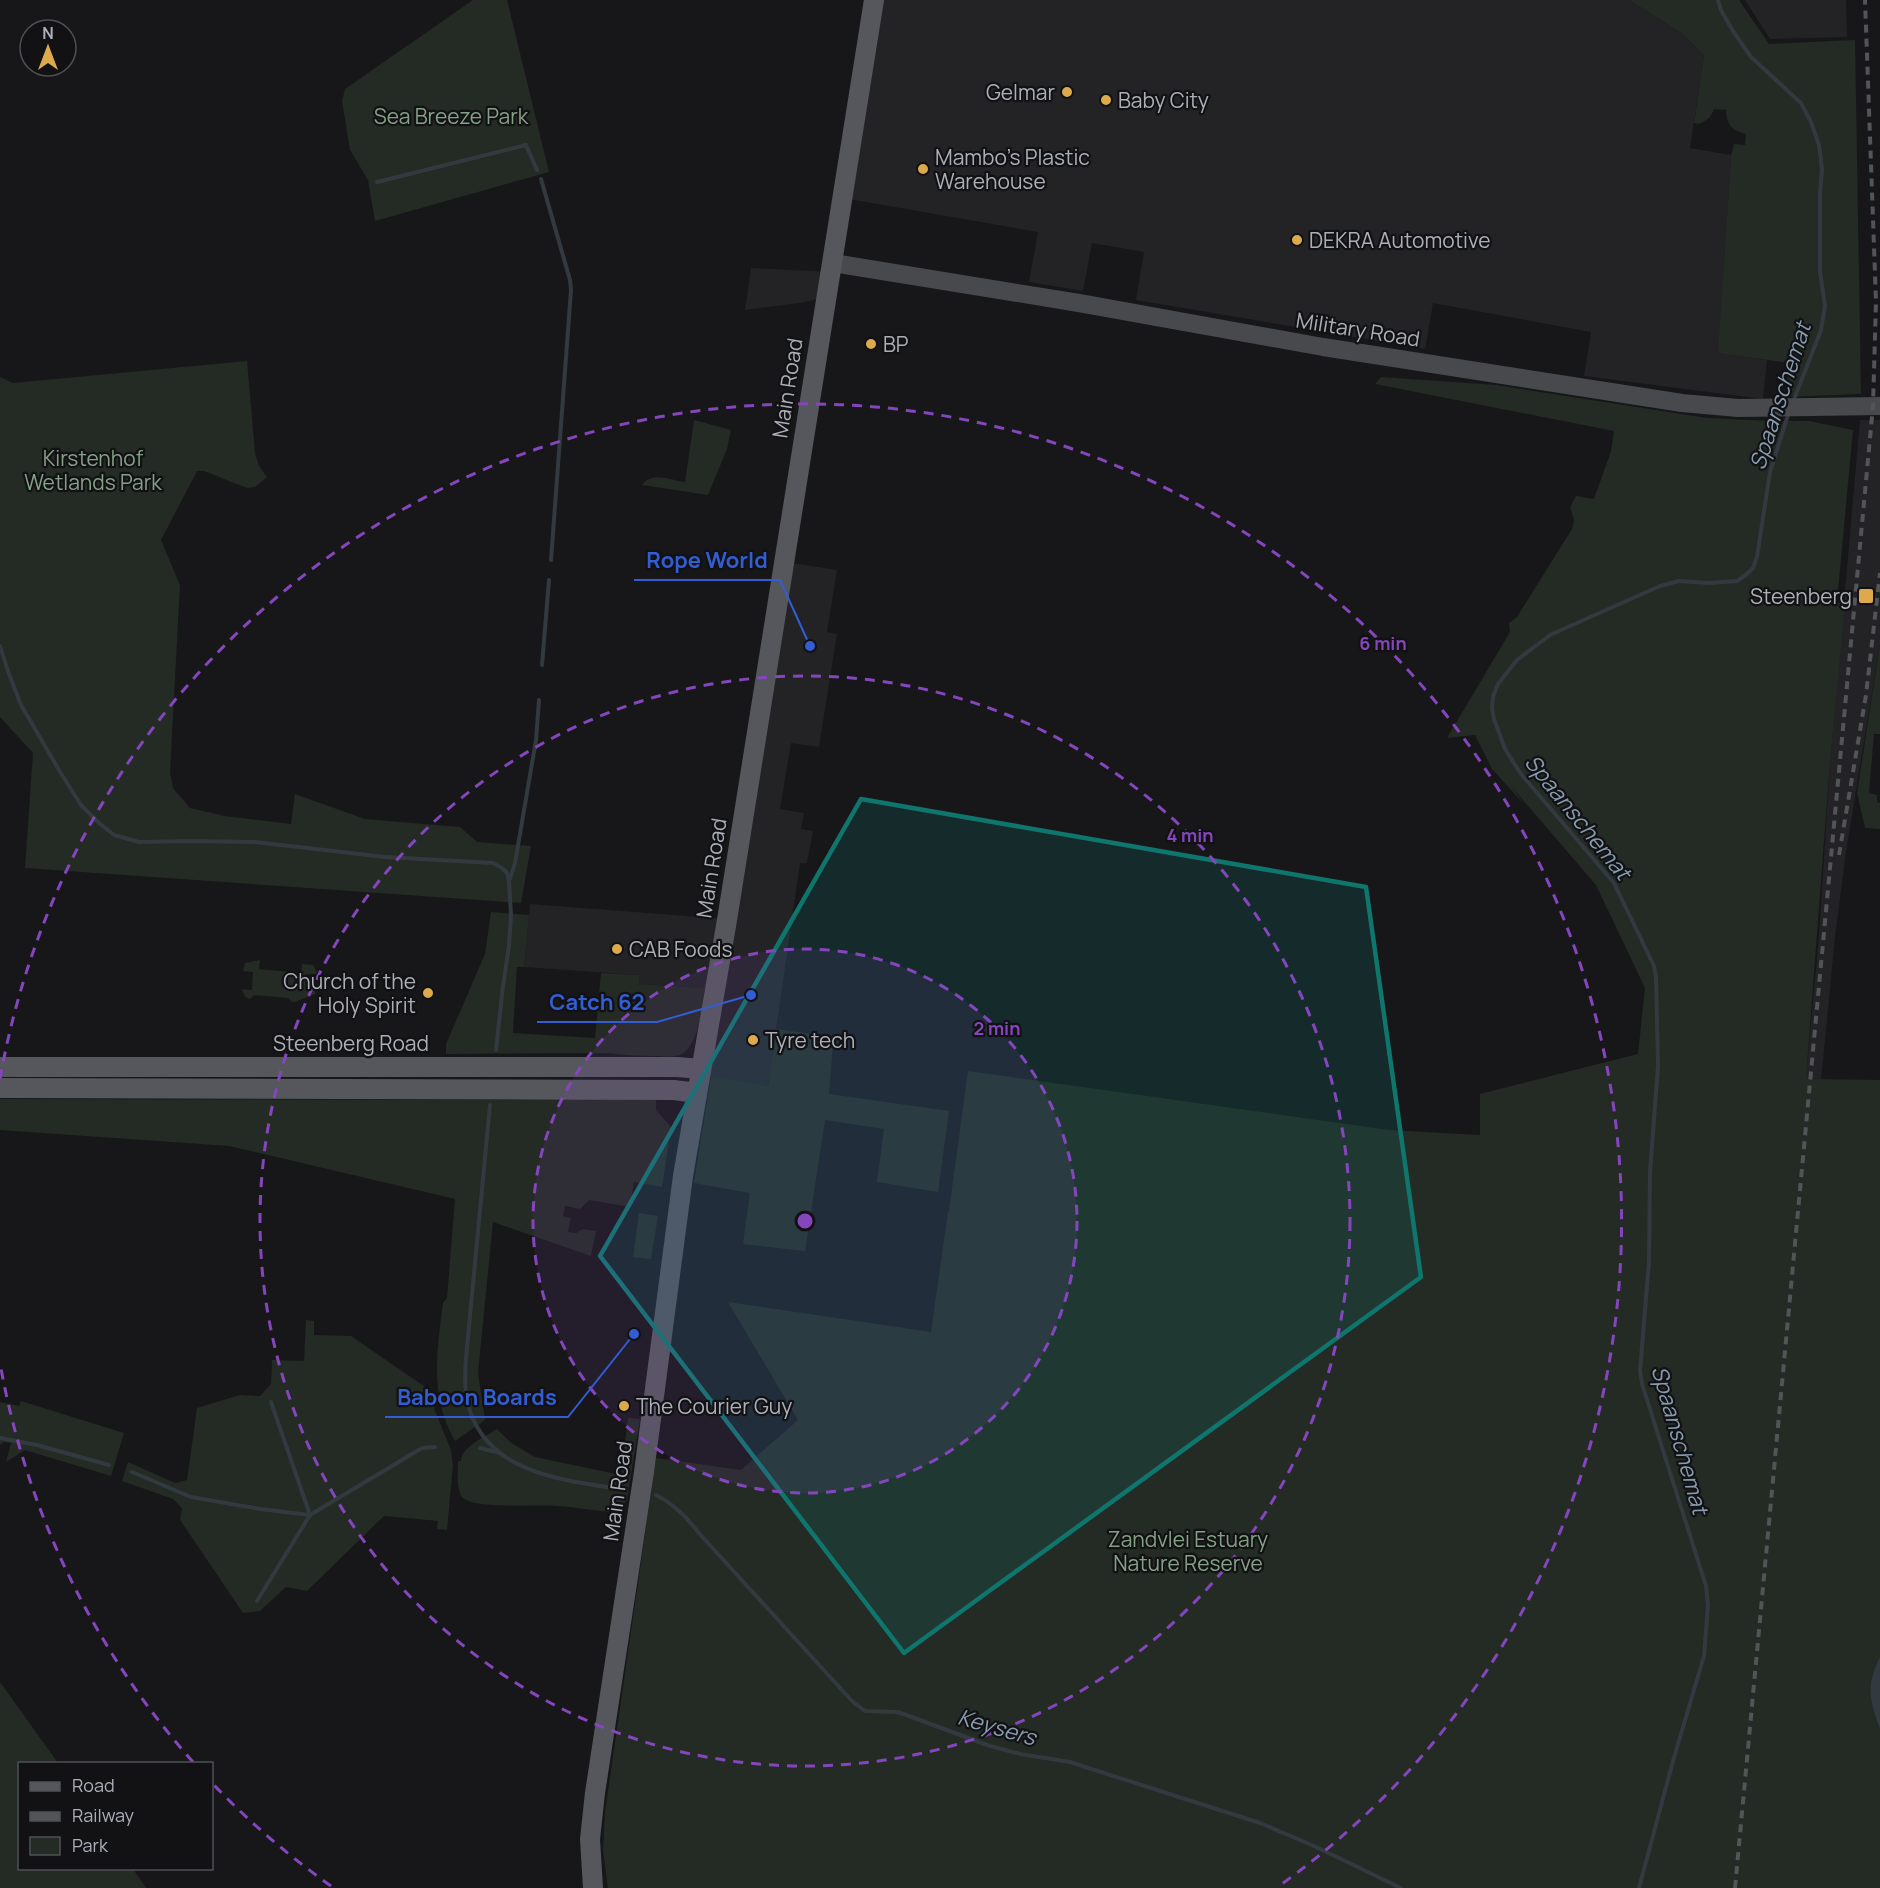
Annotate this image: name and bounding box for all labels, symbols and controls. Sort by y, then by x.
north arrow [18,18,78,78]
text: N [42,22,54,44]
place label: Gelmar [986,78,1055,106]
marker: Gelmar [1060,85,1074,99]
place label: Baby City [1118,86,1209,114]
marker: Baby City [1099,93,1113,107]
park label: Sea Breeze Park [374,102,529,130]
place label: Mambo's Plastic Warehouse [935,143,1090,195]
marker: Mambo's Plastic Warehouse [916,162,930,176]
place label: DEKRA Automotive [1309,226,1490,254]
marker: DEKRA Automotive [1290,233,1304,247]
street label: Military Road [1294,305,1422,353]
water label: Spaanschemat [1742,316,1819,473]
place label: BP [883,330,909,358]
street label: Main Road [765,336,809,440]
marker: BP [864,337,878,351]
park label: Kirstenhof Wetlands Park [24,444,162,496]
callout: Rope World [634,540,780,580]
text: Rope World [646,545,768,575]
place label: Steenberg [1750,582,1852,610]
marker: Steenberg [1857,587,1875,605]
text: 6 min [1359,631,1407,655]
water label: Spaanschemat [1518,748,1639,888]
street label: Main Road [689,816,733,920]
text: 4 min [1166,823,1214,847]
place label: CAB Foods [629,935,733,963]
marker: CAB Foods [610,942,624,956]
place label: Church of the Holy Spirit [283,967,416,1019]
callout: Catch 62 [537,982,657,1022]
marker: Church of the Holy Spirit [421,986,435,1000]
text: Catch 62 [549,987,645,1017]
text: 2 min [974,1016,1020,1040]
place label: Tyre tech [765,1026,855,1054]
street label: Steenberg Road [273,1029,429,1057]
marker: Tyre tech [746,1033,760,1047]
centre of rings [795,1211,815,1231]
water label: Spaanschemat [1644,1362,1716,1520]
callout: Baboon Boards [385,1377,568,1417]
text: Baboon Boards [397,1382,557,1412]
place label: The Courier Guy [636,1392,792,1420]
marker: The Courier Guy [617,1399,631,1413]
street label: Main Road [596,1439,638,1543]
park label: Zandvlei Estuary Nature Reserve [1108,1525,1268,1577]
water label: Keysers [954,1702,1041,1753]
legend [18,1762,213,1870]
text: Road [72,1773,115,1797]
text: Railway [72,1803,134,1827]
text: Park [72,1833,109,1857]

